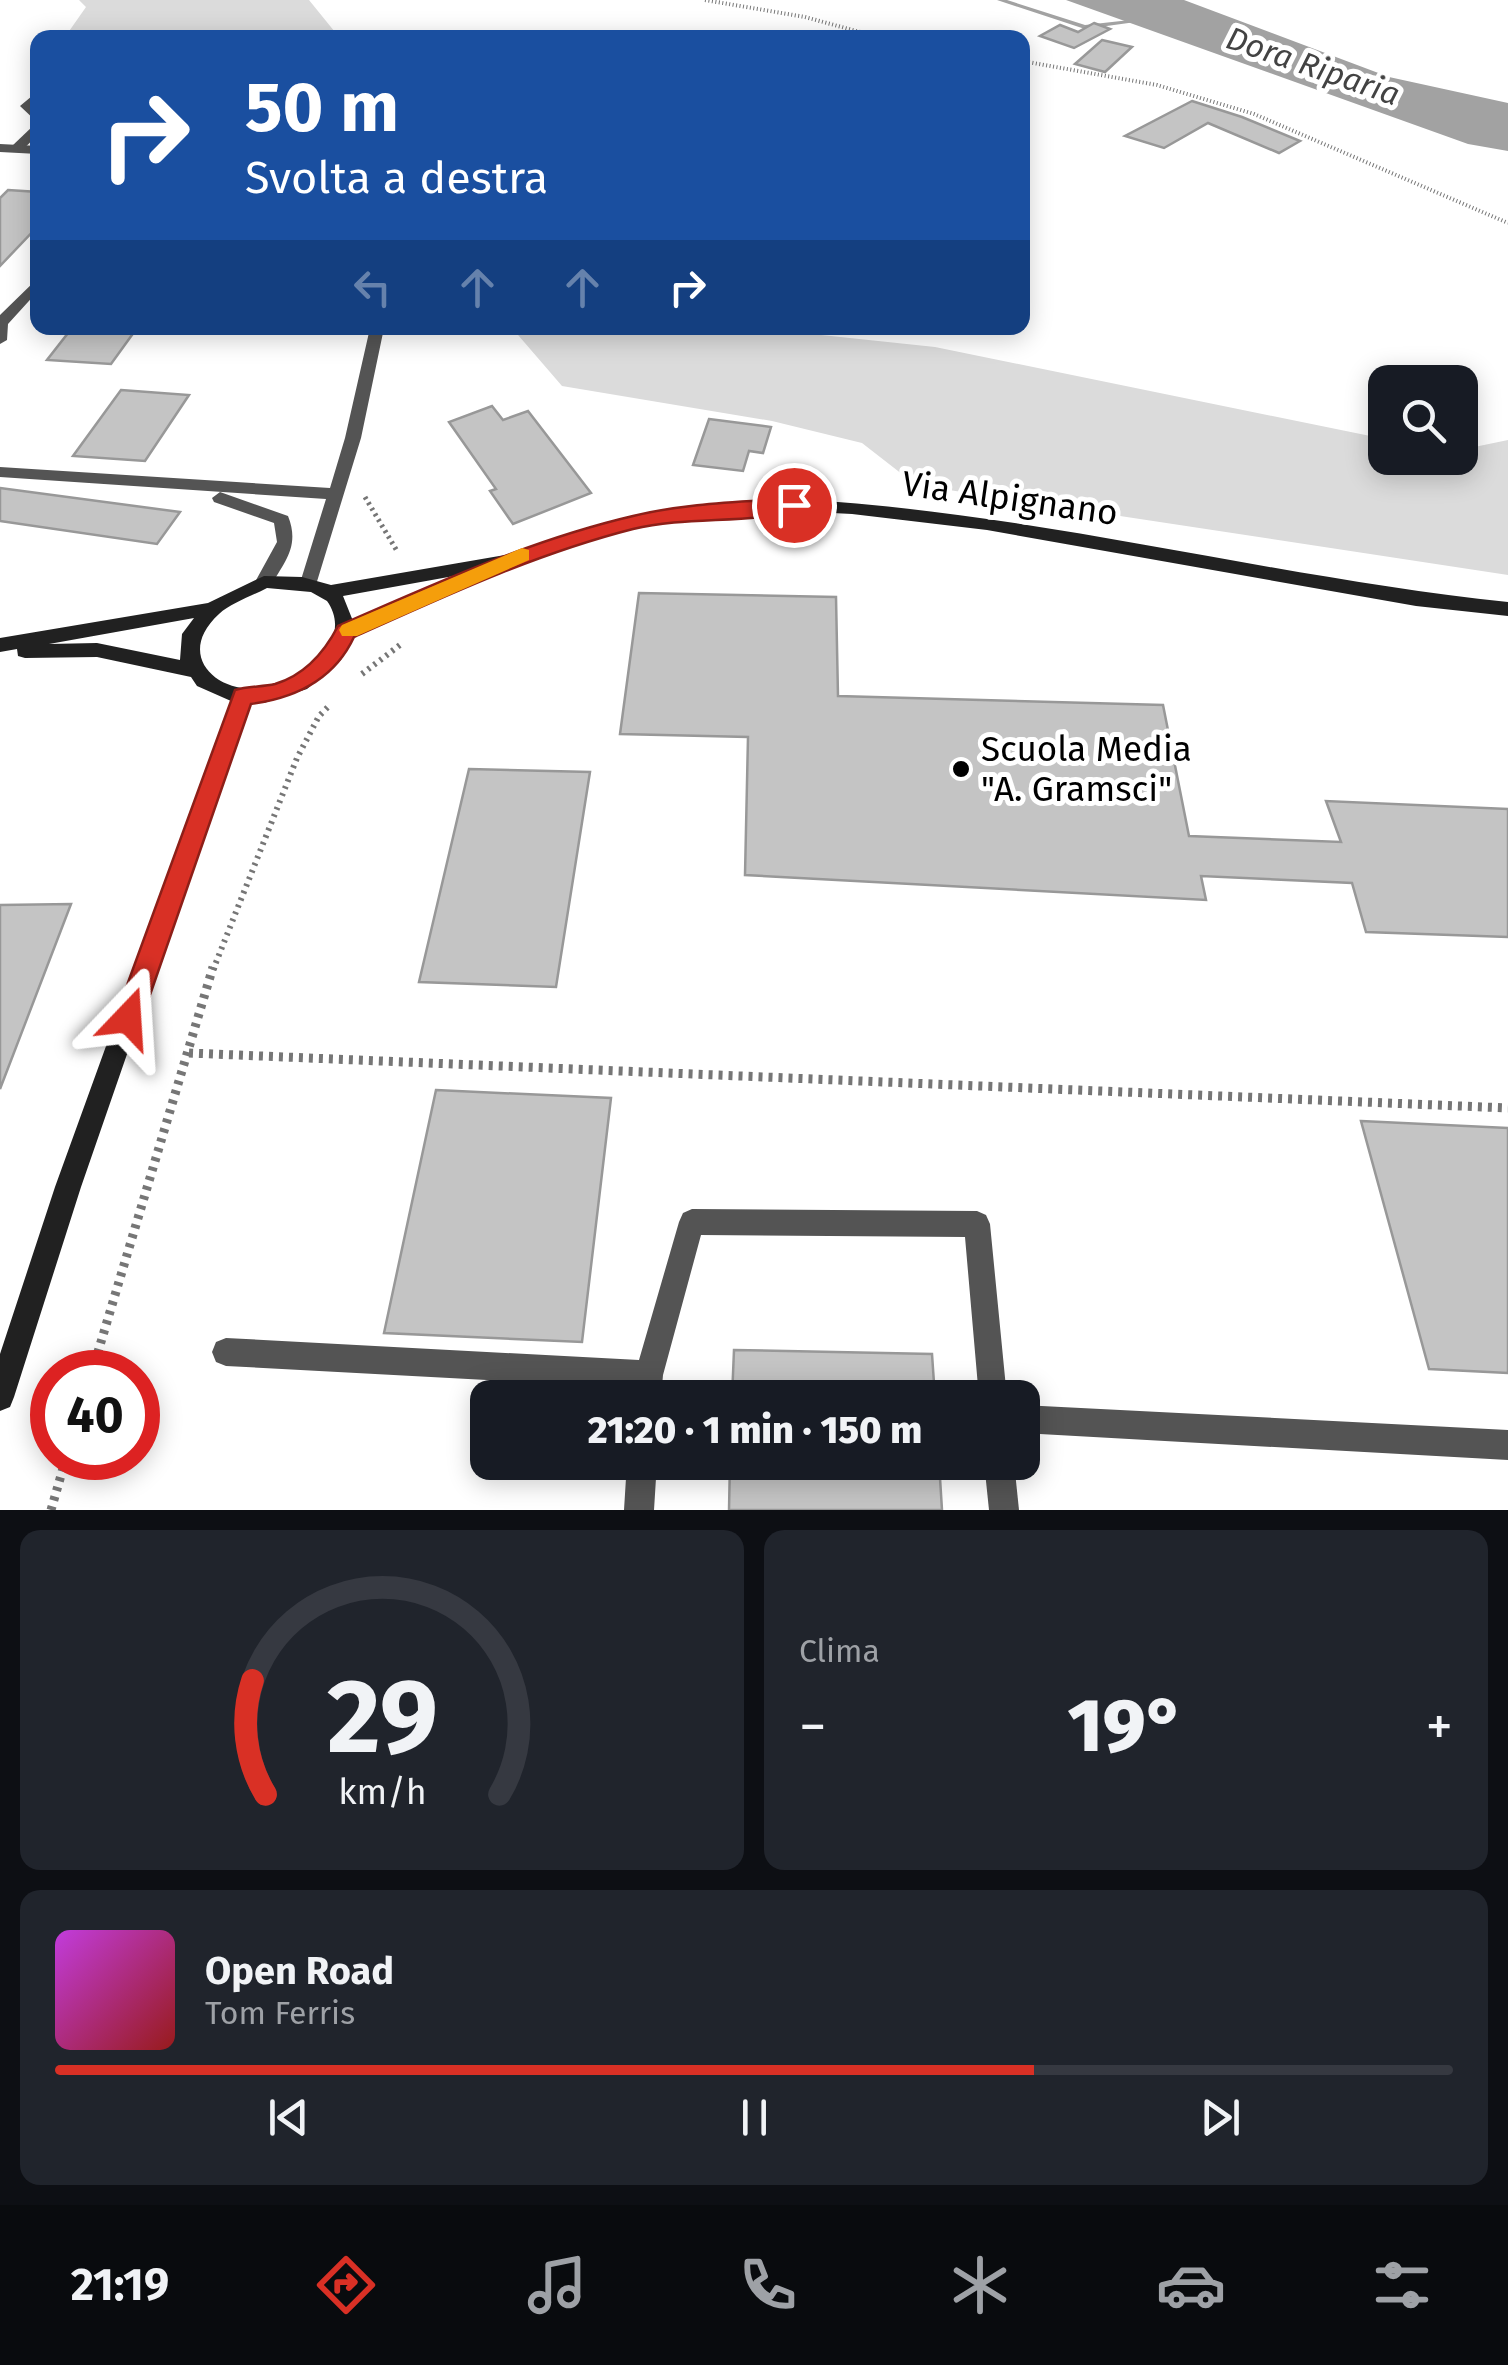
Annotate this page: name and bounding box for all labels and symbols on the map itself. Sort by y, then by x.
water label: Dora Riparia [1221,19,1405,113]
street label: Via Alpignano [899,462,1121,534]
pin [752,463,837,548]
place label: Scuola Media "A. Gramsci" [981,728,1192,810]
marker: Scuola Media "A. Gramsci" [950,758,972,780]
position arrow [76,966,180,1070]
speed limit sign: 40 [30,1350,160,1480]

